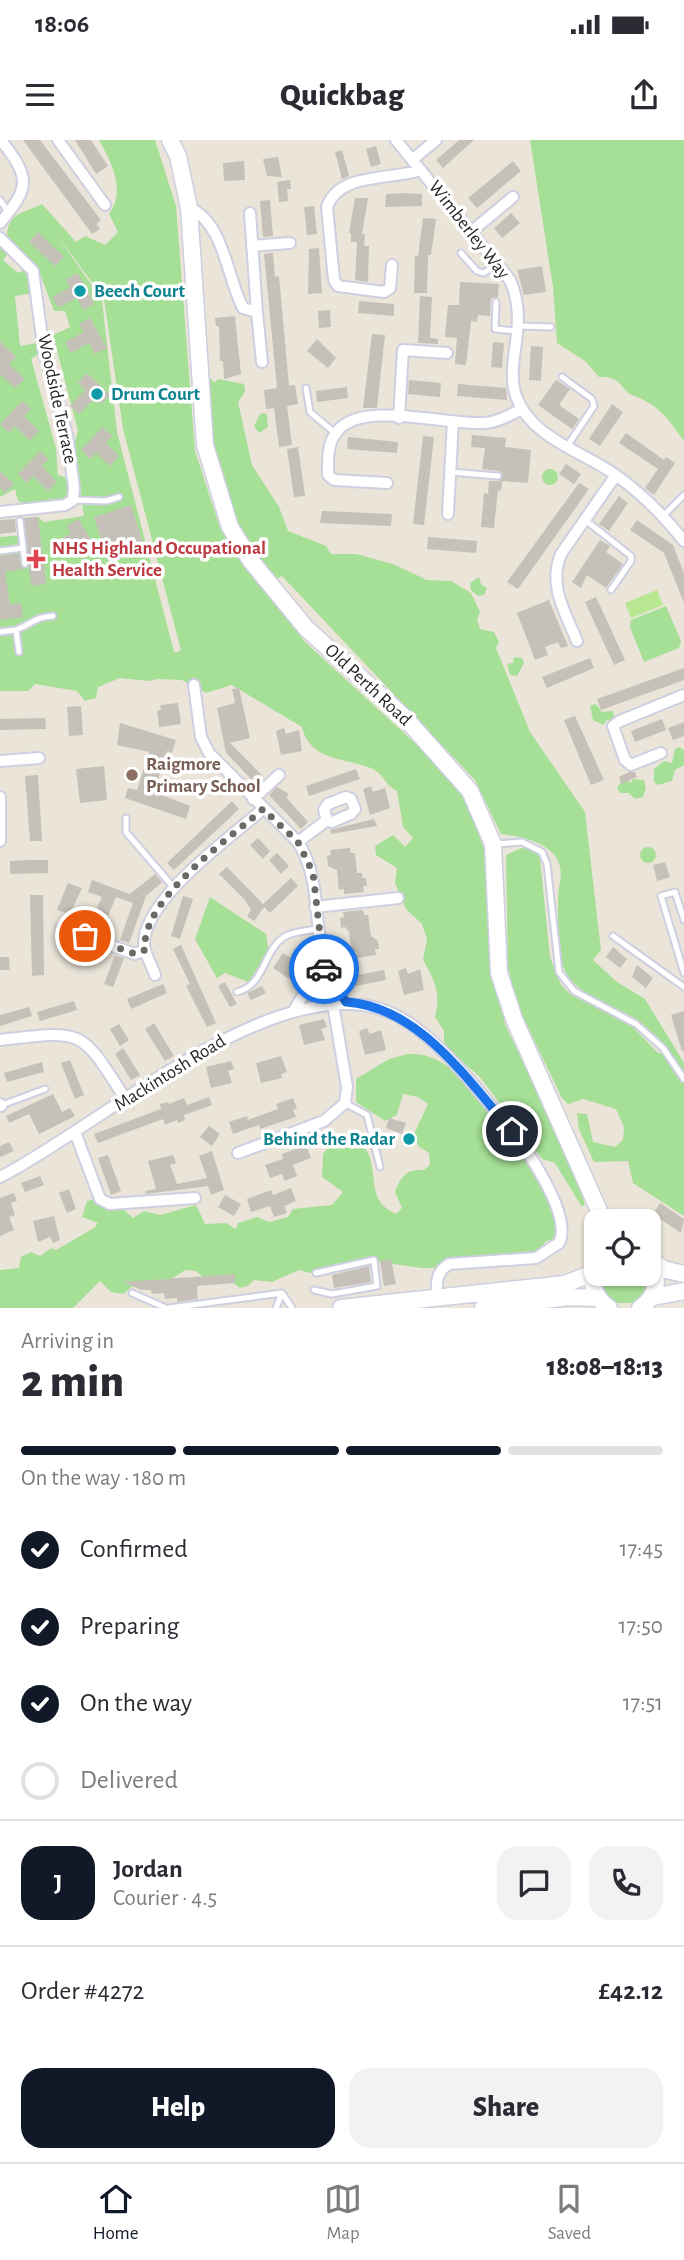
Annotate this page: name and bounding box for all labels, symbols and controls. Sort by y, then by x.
text: 18:06 [35,11,89,37]
icon: menu [21,76,59,114]
icon: share [625,76,663,114]
text: Quickbag [280,79,404,111]
street label: Wimberley Way [425,177,513,283]
place label: Beech Court [94,282,185,301]
marker: Beech Court [72,283,88,299]
street label: Woodside Terrace [34,333,80,465]
place label: Drum Court [111,385,200,404]
marker: Drum Court [89,386,105,402]
place label: NHS Highland Occupational Health Service [52,539,266,580]
marker: NHS Highland Occupational Health Service [26,549,46,569]
street label: Old Perth Road [321,640,415,730]
place label: Raigmore Primary School [146,755,261,796]
marker: Raigmore Primary School [124,767,140,783]
pin [55,906,115,966]
icon: bag [66,917,104,955]
courier [289,934,359,1004]
icon: car [305,950,343,988]
street label: Mackintosh Road [111,1031,229,1115]
pin [482,1101,542,1161]
icon: home [493,1112,531,1150]
place label: Behind the Radar [263,1130,395,1149]
marker: Behind the Radar [401,1131,417,1147]
map controls [584,1209,661,1286]
button: locate [584,1209,661,1286]
text: Arriving in [21,1330,114,1353]
text: 18:08–18:13 [547,1354,663,1380]
text: 2 min [21,1359,124,1405]
text: On the way · 180 m [21,1467,186,1490]
icon: check [21,1531,59,1569]
text: Confirmed [80,1536,188,1562]
text: 17:45 [620,1538,663,1561]
icon: check [21,1608,59,1646]
text: Preparing [80,1613,179,1639]
text: 17:50 [618,1615,663,1638]
icon: check [21,1685,59,1723]
text: On the way [80,1690,192,1716]
text: 17:51 [623,1692,663,1715]
text: Delivered [80,1767,178,1793]
button: chat [497,1846,571,1920]
button: phone [589,1846,663,1920]
text: Jordan [113,1856,183,1882]
text: J [54,1870,62,1896]
text: Courier · 4.5 [113,1887,217,1910]
text: Order #4272 [21,1978,144,2004]
text: £42.12 [599,1978,663,2004]
button: Help [21,2068,335,2148]
button: Share [349,2068,663,2148]
tab: Home [93,2180,139,2245]
tab: Map [324,2180,362,2245]
tab: Saved [548,2180,591,2245]

